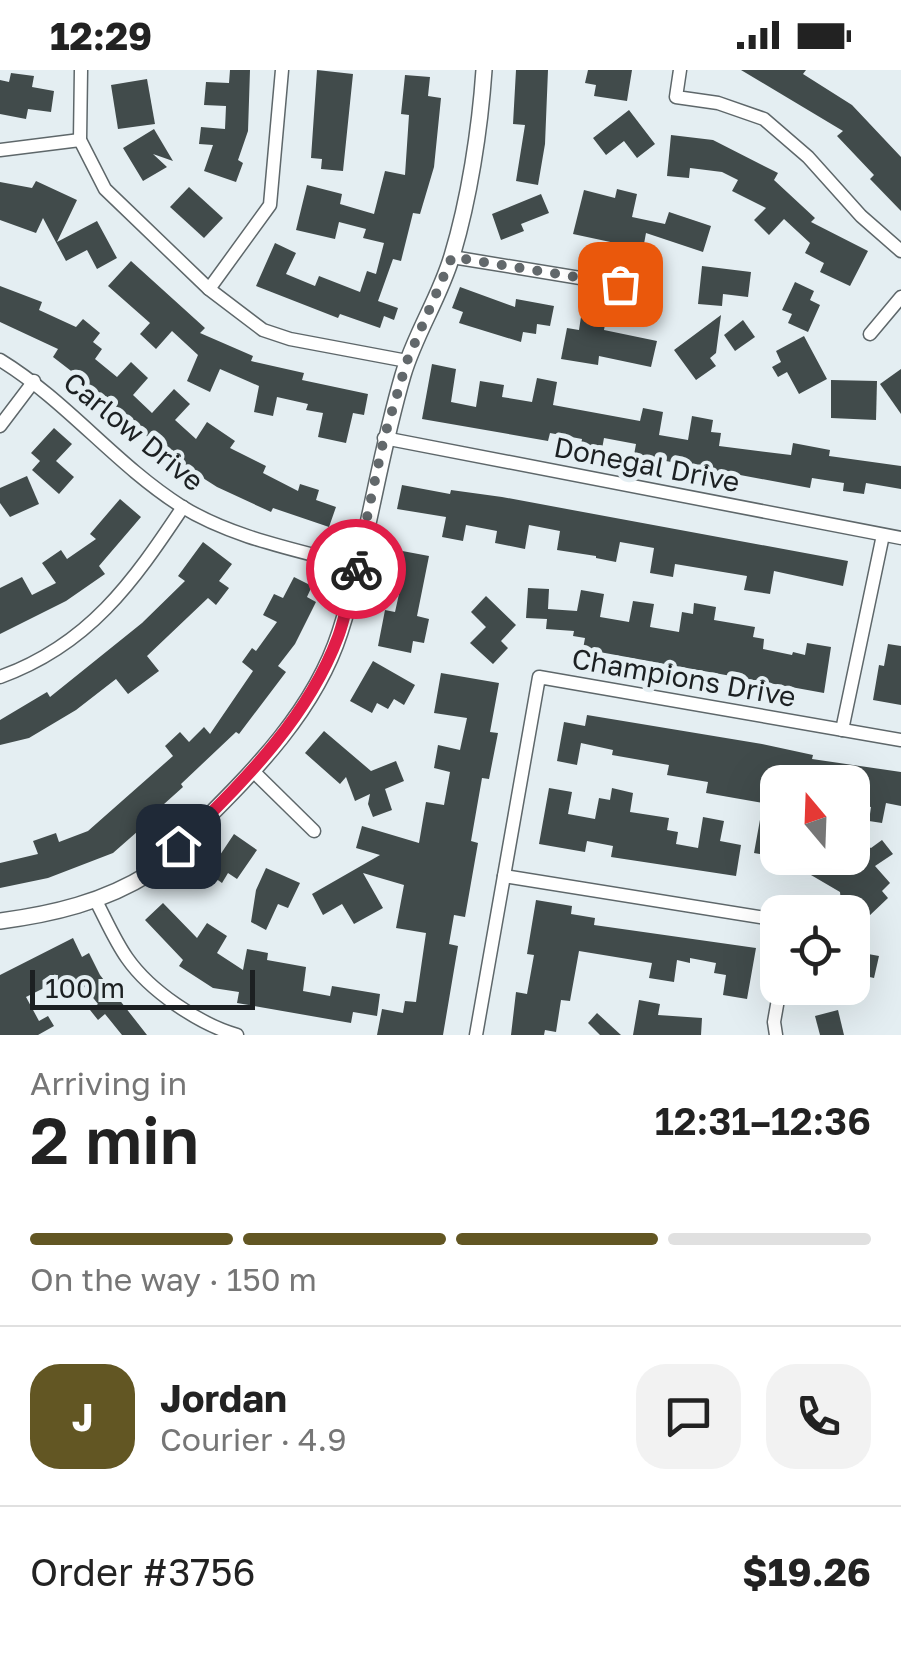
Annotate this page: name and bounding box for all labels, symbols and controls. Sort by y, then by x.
text: 12:29 [50,13,152,58]
pin [578,242,663,327]
icon: bag [593,257,648,312]
street label: Carlow Drive [58,365,210,497]
street label: Donegal Drive [551,430,743,498]
courier [306,519,406,619]
icon: bike [329,542,384,597]
street label: Champions Drive [569,641,799,713]
north arrow [760,765,870,875]
map controls [760,765,870,1005]
pin [136,804,221,889]
icon: home [151,819,206,874]
button: locate [760,895,870,1005]
scale bar [30,965,255,1010]
text: 100 m [45,971,125,1004]
text: Arriving in [30,1064,187,1102]
text: 12:31–12:36 [655,1098,871,1143]
text: 2 min [30,1100,199,1178]
text: On the way · 150 m [30,1260,317,1298]
button: chat [636,1364,741,1469]
button: phone [766,1364,871,1469]
text: Jordan [160,1375,287,1420]
text: J [72,1394,93,1439]
text: Courier · 4.9 [160,1420,347,1458]
text: Order #3756 [30,1549,256,1594]
text: $19.26 [742,1549,871,1594]

